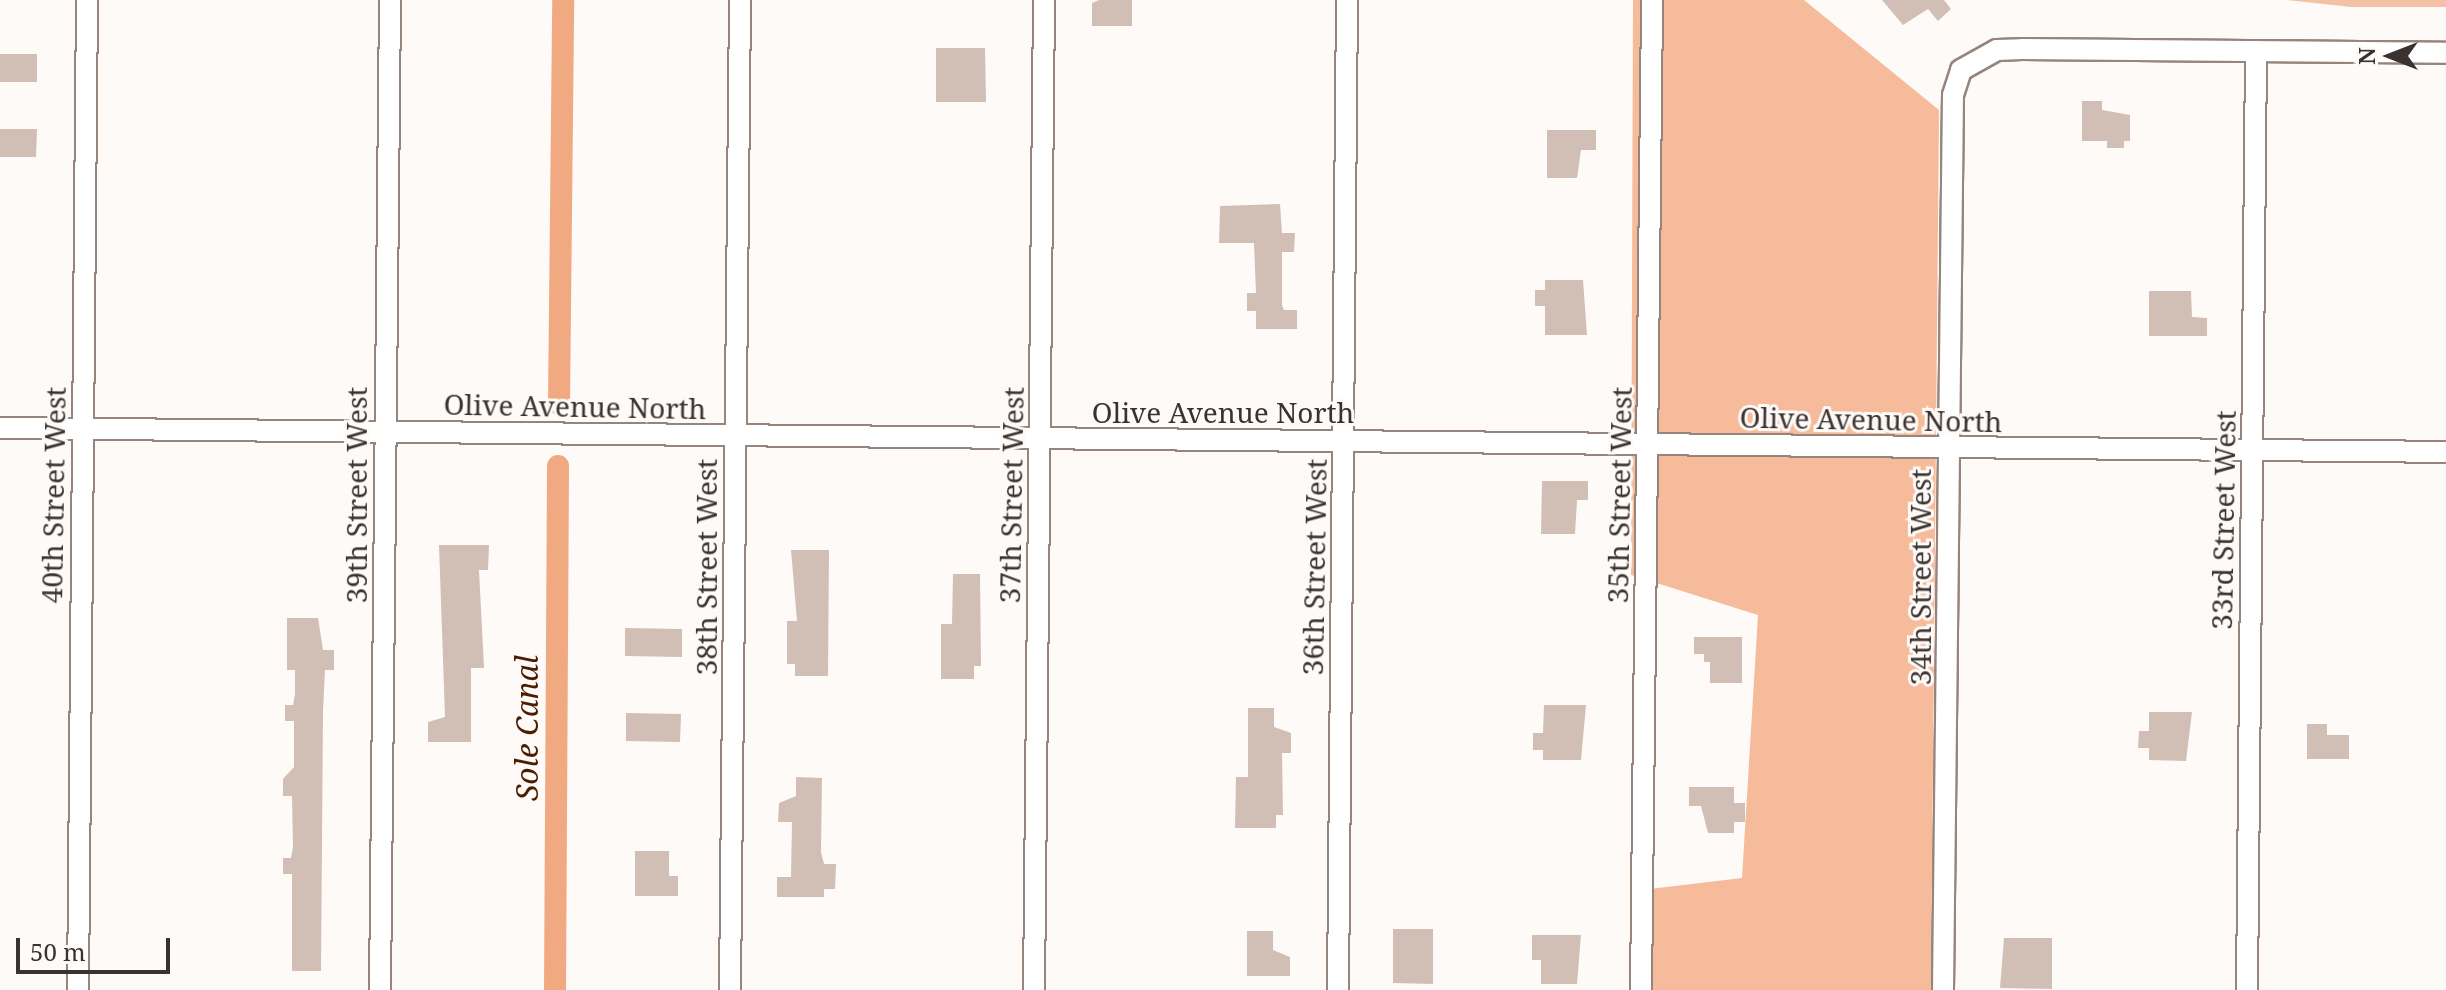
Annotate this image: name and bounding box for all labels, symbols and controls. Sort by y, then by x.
north arrow [2350,16,2430,96]
text: N [2351,47,2381,65]
street label: 40th Street West [34,386,72,604]
street label: 37th Street West [992,386,1030,604]
street label: 35th Street West [1600,386,1638,604]
street label: 39th Street West [339,387,373,603]
street label: Olive Avenue North [443,387,707,425]
street label: Olive Avenue North [1092,395,1354,429]
street label: Olive Avenue North [1739,400,2003,438]
street label: 33rd Street West [2204,410,2242,630]
street label: 36th Street West [1295,458,1333,676]
street label: 38th Street West [689,459,723,675]
street label: 34th Street West [1903,469,1937,685]
water label: Sole Canal [509,655,545,801]
scale bar [20,922,174,972]
text: 50 m [30,935,86,968]

